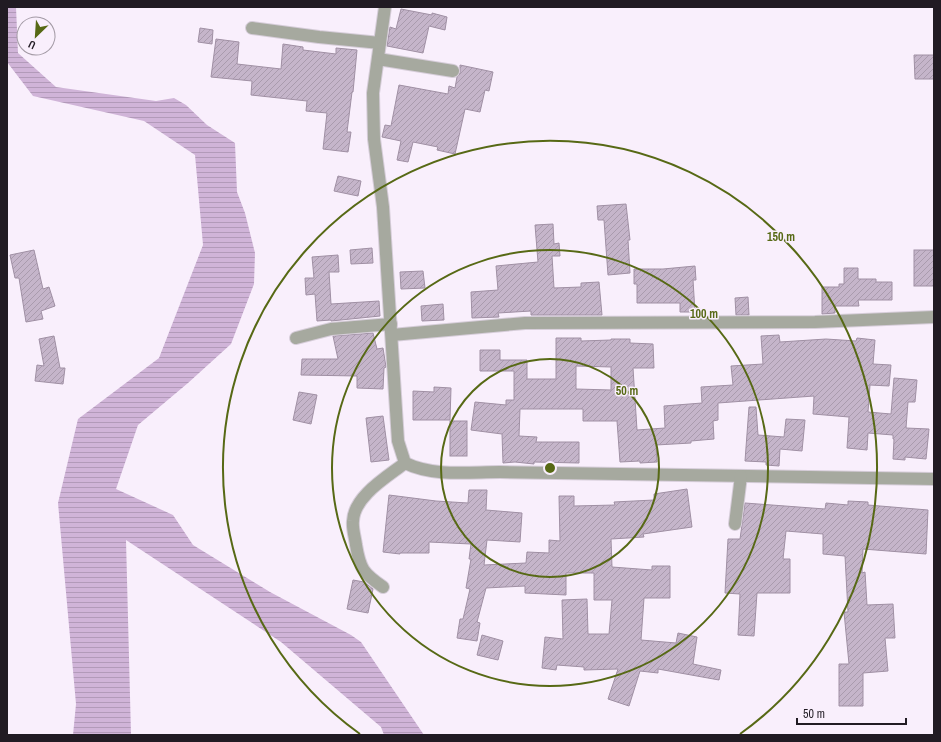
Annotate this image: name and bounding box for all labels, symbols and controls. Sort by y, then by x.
north arrow [16,16,56,56]
text: U [26,37,38,53]
text: 150 m [767,229,795,245]
text: 100 m [690,306,718,322]
text: 50 m [616,383,638,399]
centre of rings [543,461,557,475]
scale bar [797,700,906,726]
text: 50 m [803,706,825,722]

